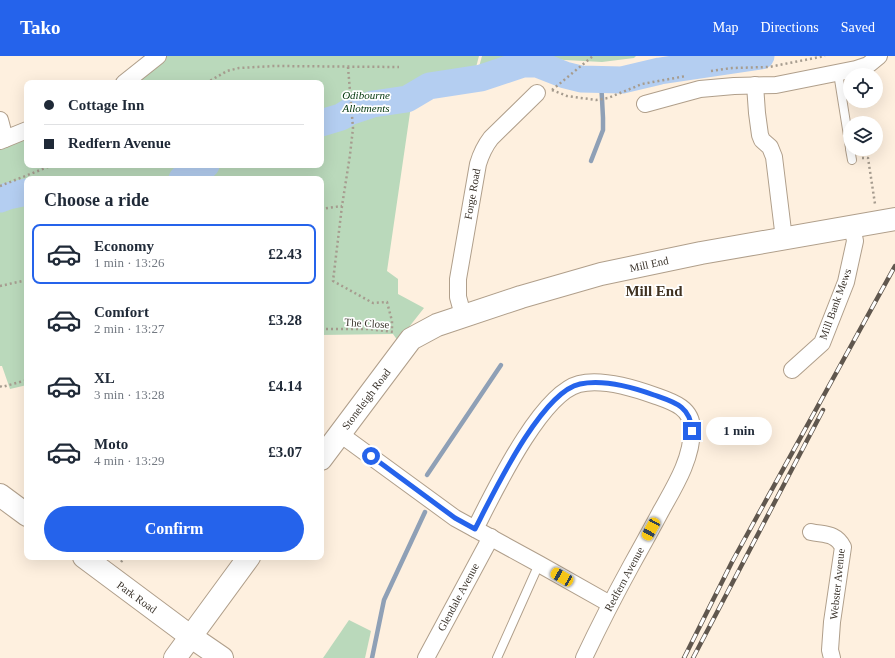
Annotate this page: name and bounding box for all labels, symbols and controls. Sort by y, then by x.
text: Tako [20,17,61,38]
text: Map [713,20,738,35]
text: Directions [760,20,819,35]
text: Saved [841,20,875,35]
map controls [843,68,883,156]
button: locate [843,68,883,108]
park label: Odibourne Allotments [341,89,390,114]
text: Cottage Inn [68,97,144,113]
button: layers [843,116,883,156]
text: Redfern Avenue [68,135,171,151]
street label: Forge Road [462,167,482,220]
text: Choose a ride [44,190,149,210]
icon: car [46,236,82,272]
text: Economy [94,238,154,254]
text: £2.43 [268,246,302,262]
street label: Mill End [628,254,670,274]
text: 1 min · 13:26 [94,255,164,270]
street label: Mill Bank Mews [817,267,853,341]
district label: Mill End [625,283,683,299]
icon: car [46,302,82,338]
text: Comfort [94,304,149,320]
text: £3.28 [268,312,302,328]
street label: The Close [344,316,390,330]
text: 2 min · 13:27 [94,321,164,336]
street label: Stoneleigh Road [339,366,393,432]
icon: car [46,368,82,404]
text: XL [94,370,115,386]
text: £4.14 [268,378,302,394]
text: 3 min · 13:28 [94,387,164,402]
callout: 1 min [706,417,772,445]
route end [683,422,701,440]
text: 1 min [723,423,755,438]
icon: car [46,434,82,470]
text: Moto [94,436,128,452]
text: £3.07 [268,444,302,460]
route start [362,447,380,465]
text: 4 min · 13:29 [94,453,164,468]
button: Confirm [44,506,304,552]
car [640,516,662,542]
street label: Redfern Avenue [602,545,646,613]
street label: Webster Avenue [827,548,847,620]
street label: Glendale Avenue [435,561,481,633]
car [549,566,575,588]
street label: Park Road [115,579,160,616]

